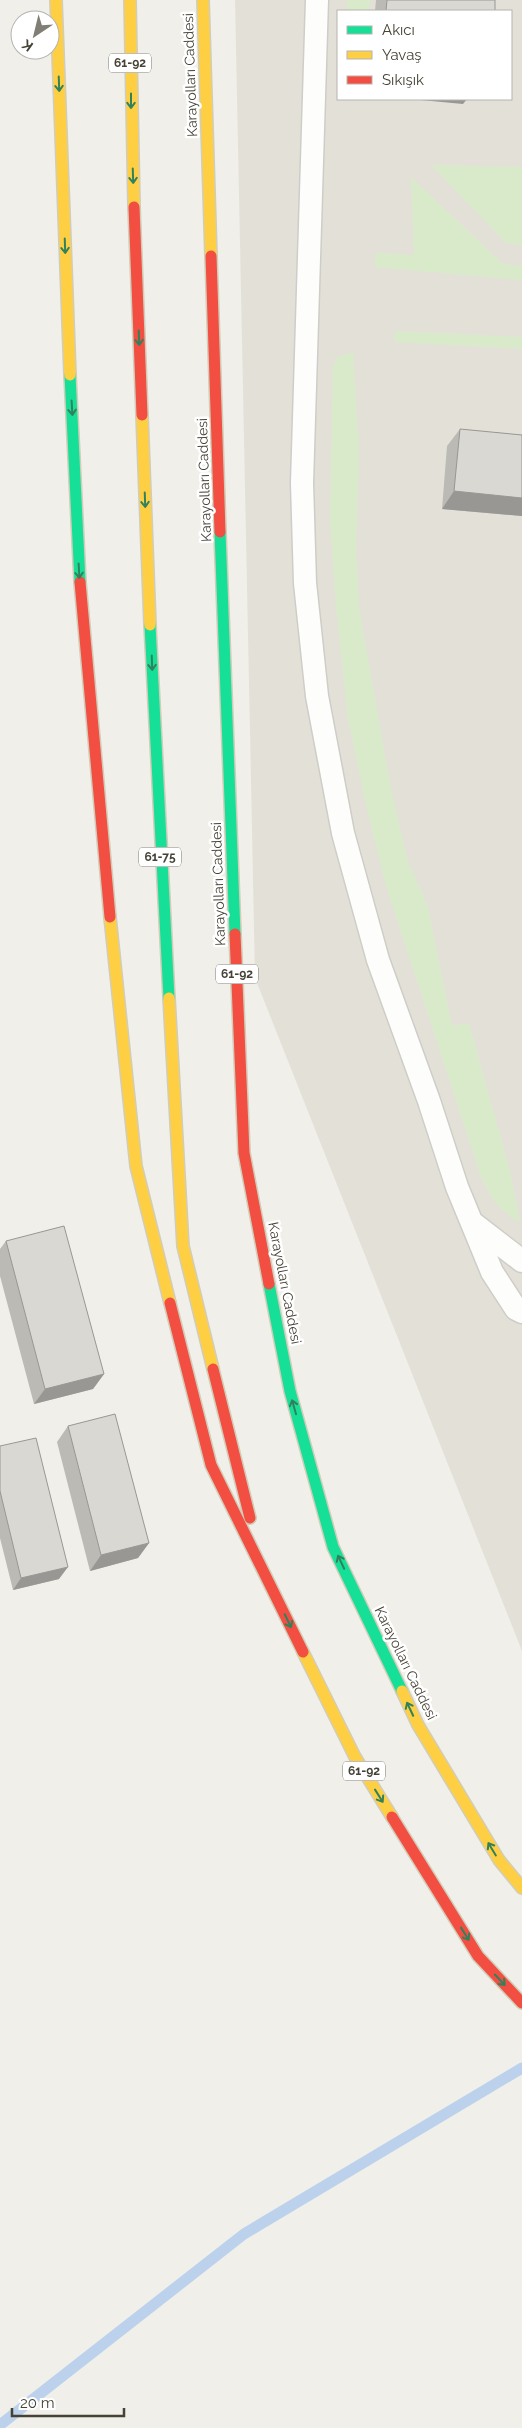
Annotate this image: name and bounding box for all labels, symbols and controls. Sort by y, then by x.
north arrow [10,10,60,60]
legend [337,10,512,100]
street label: Karayolları Caddesi [180,13,200,137]
text: Akıcı [382,21,415,39]
text: K [19,36,36,55]
text: Yavaş [382,46,422,64]
road number: 61-92 [109,54,151,72]
text: Sıkışık [382,71,424,89]
one-way arrow [54,75,63,91]
one-way arrow [126,92,136,109]
one-way arrow [128,167,137,183]
one-way arrow [60,238,69,254]
one-way arrow [134,330,144,346]
one-way arrow [67,400,76,416]
street label: Karayolları Caddesi [194,418,214,542]
one-way arrow [141,492,150,508]
one-way arrow [75,562,84,578]
one-way arrow [147,654,156,670]
street label: Karayolları Caddesi [208,822,228,946]
road number: 61-75 [139,848,181,866]
road number: 61-92 [216,964,258,984]
street label: Karayolları Caddesi [265,1221,305,1345]
one-way arrow [289,1399,299,1415]
one-way arrow [335,1555,345,1570]
street label: Karayolları Caddesi [372,1604,440,1722]
one-way arrow [284,1613,293,1628]
one-way arrow [405,1702,415,1717]
road number: 61-92 [343,1762,385,1780]
one-way arrow [374,1789,385,1803]
one-way arrow [487,1843,497,1857]
one-way arrow [460,1927,470,1941]
one-way arrow [494,1973,506,1986]
scale bar [12,2386,125,2418]
text: 20 m [20,2394,55,2412]

